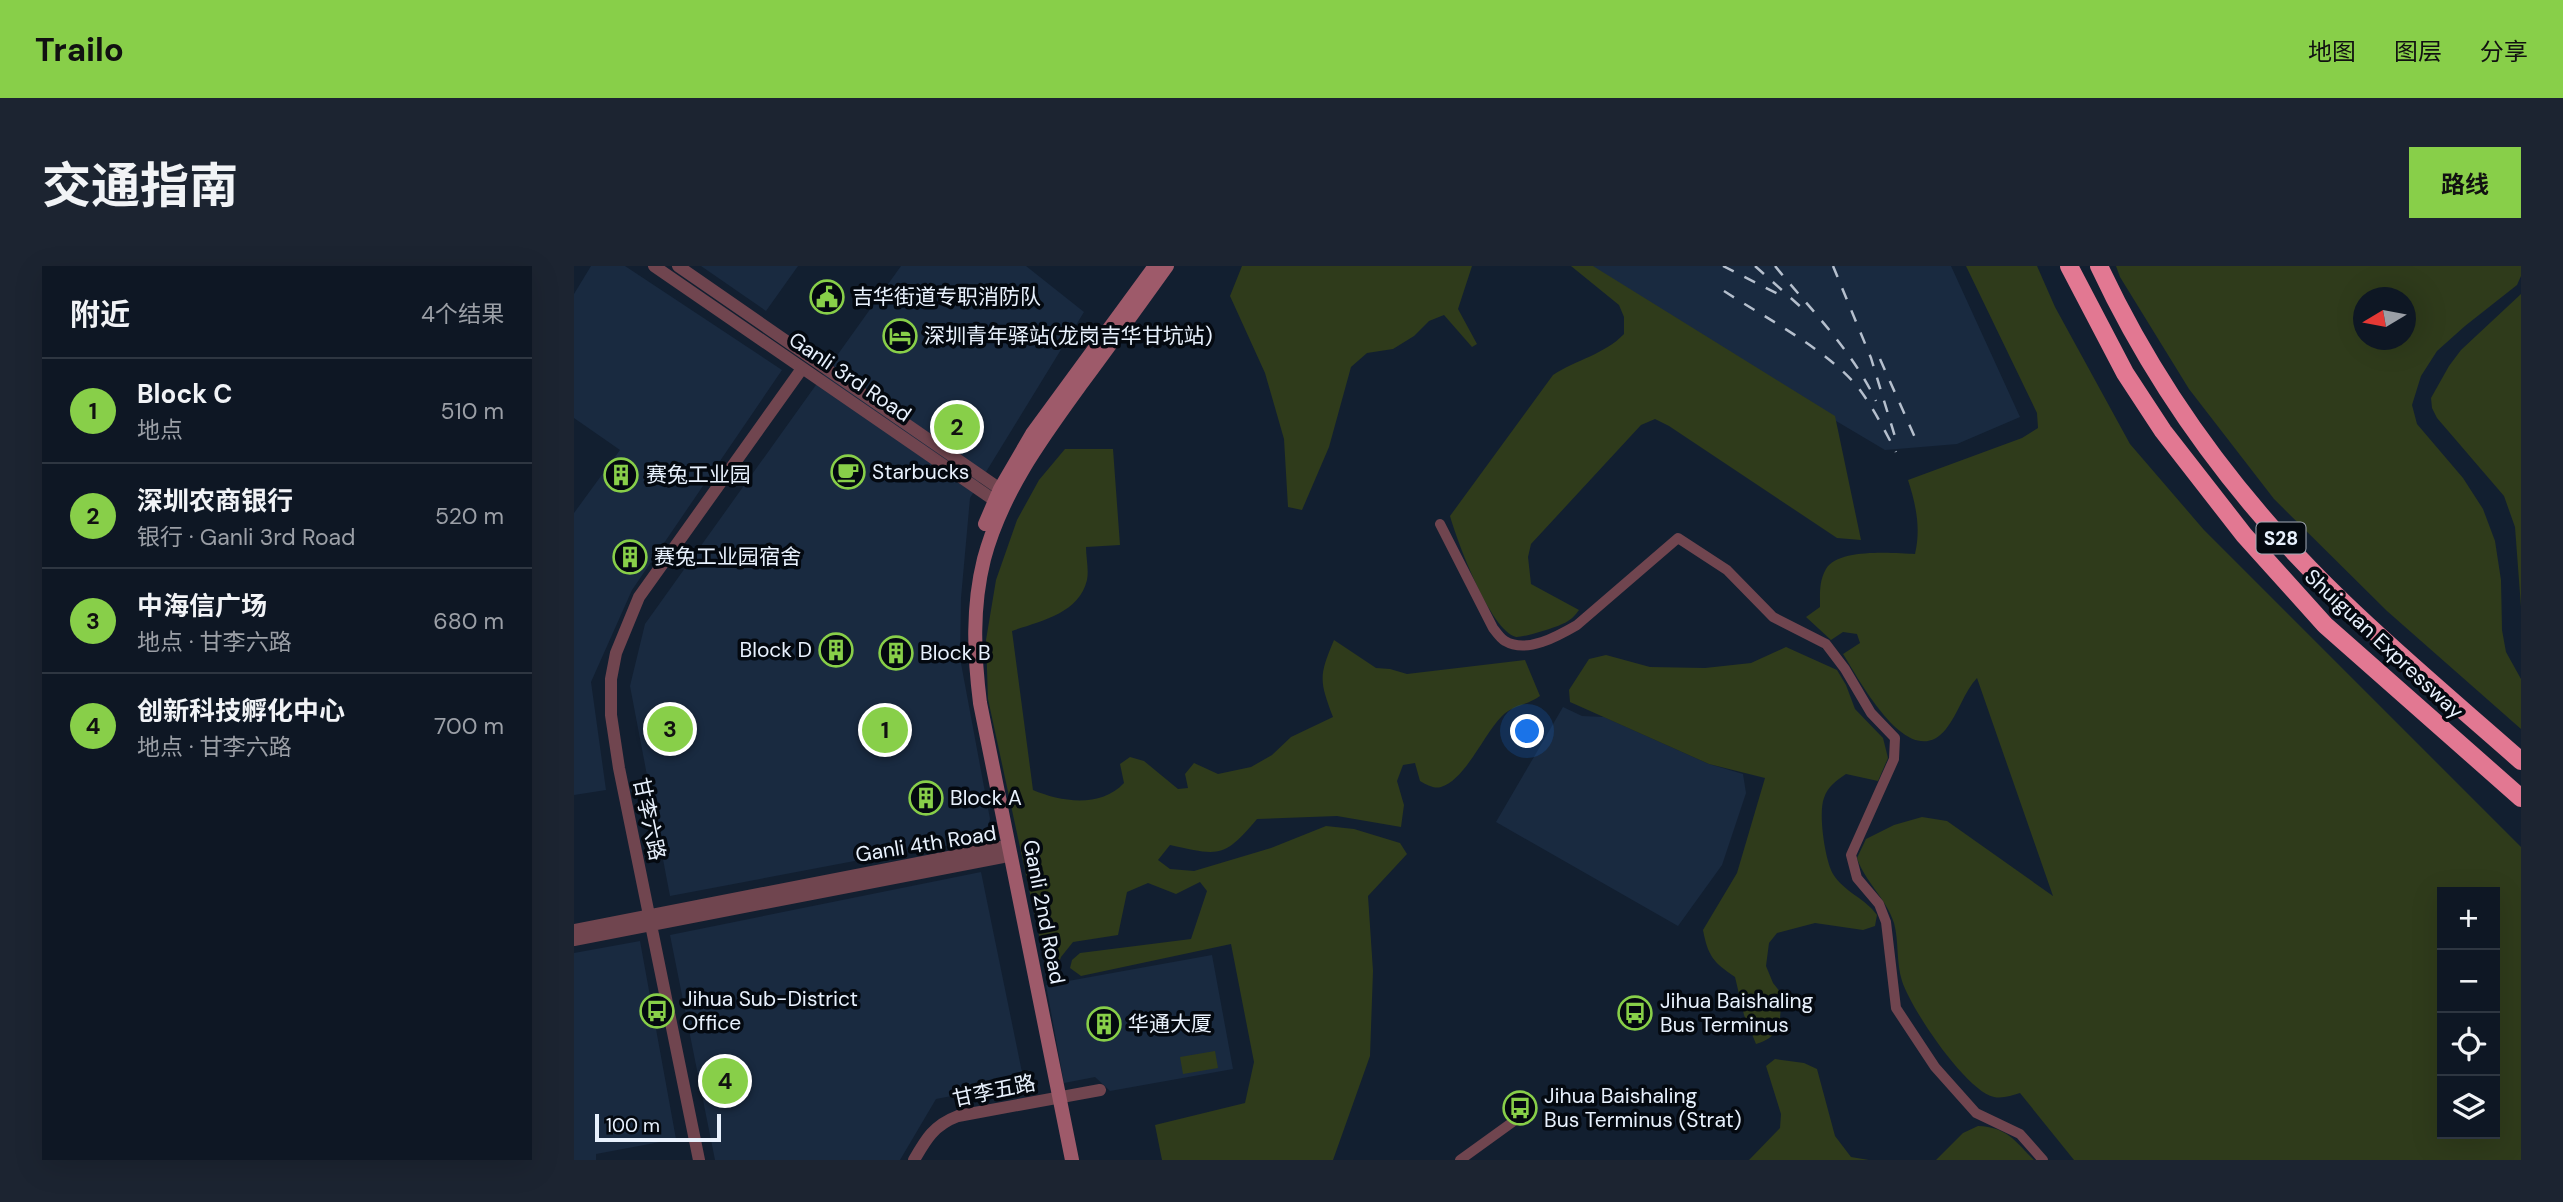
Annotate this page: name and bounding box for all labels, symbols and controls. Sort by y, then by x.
text: Trailo [35,28,124,71]
text: 地图 [2308,36,2356,67]
text: 图层 [2394,36,2442,67]
text: 分享 [2480,36,2528,67]
button: 路线 [2409,147,2521,218]
text: 交通指南 [42,154,238,218]
public building icon: 吉华街道专职消防队 [808,278,846,316]
place label: 吉华街道专职消防队 [852,283,1041,311]
north arrow [2353,287,2416,350]
text: 附近 [70,295,130,334]
text: 4个结果 [421,299,504,329]
hotel icon: 深圳青年驿站(龙岗吉华甘坑站) [881,317,919,355]
place label: 深圳青年驿站(龙岗吉华甘坑站) [924,322,1213,350]
street label: Ganli 3rd Road [783,326,917,428]
text: Block C [137,377,233,411]
text: 1 [89,396,97,426]
text: 510 m [440,396,504,426]
pin: 2 [934,401,980,453]
text: 地点 [137,415,183,445]
cafe icon: Starbucks [829,453,867,491]
building icon: 赛兔工业园 [602,456,640,494]
place label: Starbucks [872,458,969,486]
place label: 赛兔工业园 [646,461,751,489]
text: 深圳农商银行 [137,484,293,518]
text: 2 [86,501,100,531]
text: 520 m [435,501,504,531]
text: 银行 · Ganli 3rd Road [137,522,355,552]
road number: S28 [2256,522,2306,554]
building icon: 赛兔工业园宿舍 [611,538,649,576]
place label: 赛兔工业园宿舍 [654,543,801,571]
street label: Shuiguan Expressway [2298,563,2470,725]
text: 中海信广场 [137,589,267,623]
text: 3 [86,606,100,636]
text: 680 m [433,606,504,636]
text: 地点 · 甘李六路 [137,627,292,657]
building icon: Block D [817,631,855,669]
building icon: Block B [877,634,915,672]
place label: Block D [740,636,812,664]
place label: Block B [920,639,991,667]
text: 创新科技孵化中心 [137,694,345,728]
pin: 3 [647,703,693,755]
pin: 1 [862,704,908,756]
text: 4 [86,711,100,741]
text: 700 m [434,711,504,741]
your location [1510,714,1544,748]
text: 地点 · 甘李六路 [137,732,292,762]
street label: 甘李六路 [627,775,671,863]
building icon: Block A [907,779,945,817]
place label: Block A [950,784,1022,812]
street label: Ganli 4th Road [854,819,998,869]
street label: Ganli 2nd Road [1016,837,1072,987]
map controls [2437,887,2500,1139]
button: + [2437,887,2500,950]
button: − [2437,950,2500,1013]
place label: Jihua Sub-District Office [682,985,858,1037]
place label: Jihua Baishaling Bus Terminus [1660,987,1814,1039]
bus stop icon: Jihua Sub-District Office [638,992,676,1030]
bus stop icon: Jihua Baishaling Bus Terminus [1616,994,1654,1032]
building icon: 华通大厦 [1085,1005,1123,1043]
place label: 华通大厦 [1128,1010,1212,1038]
button: locate [2437,1013,2500,1076]
pin: 4 [702,1055,748,1107]
street label: 甘李五路 [950,1069,1038,1113]
button: layers [2437,1076,2500,1139]
place label: Jihua Baishaling Bus Terminus (Strat) [1544,1082,1742,1134]
bus stop icon: Jihua Baishaling Bus Terminus (Strat) [1501,1089,1539,1127]
scale bar [595,1111,721,1143]
text: 100 m [606,1113,660,1138]

